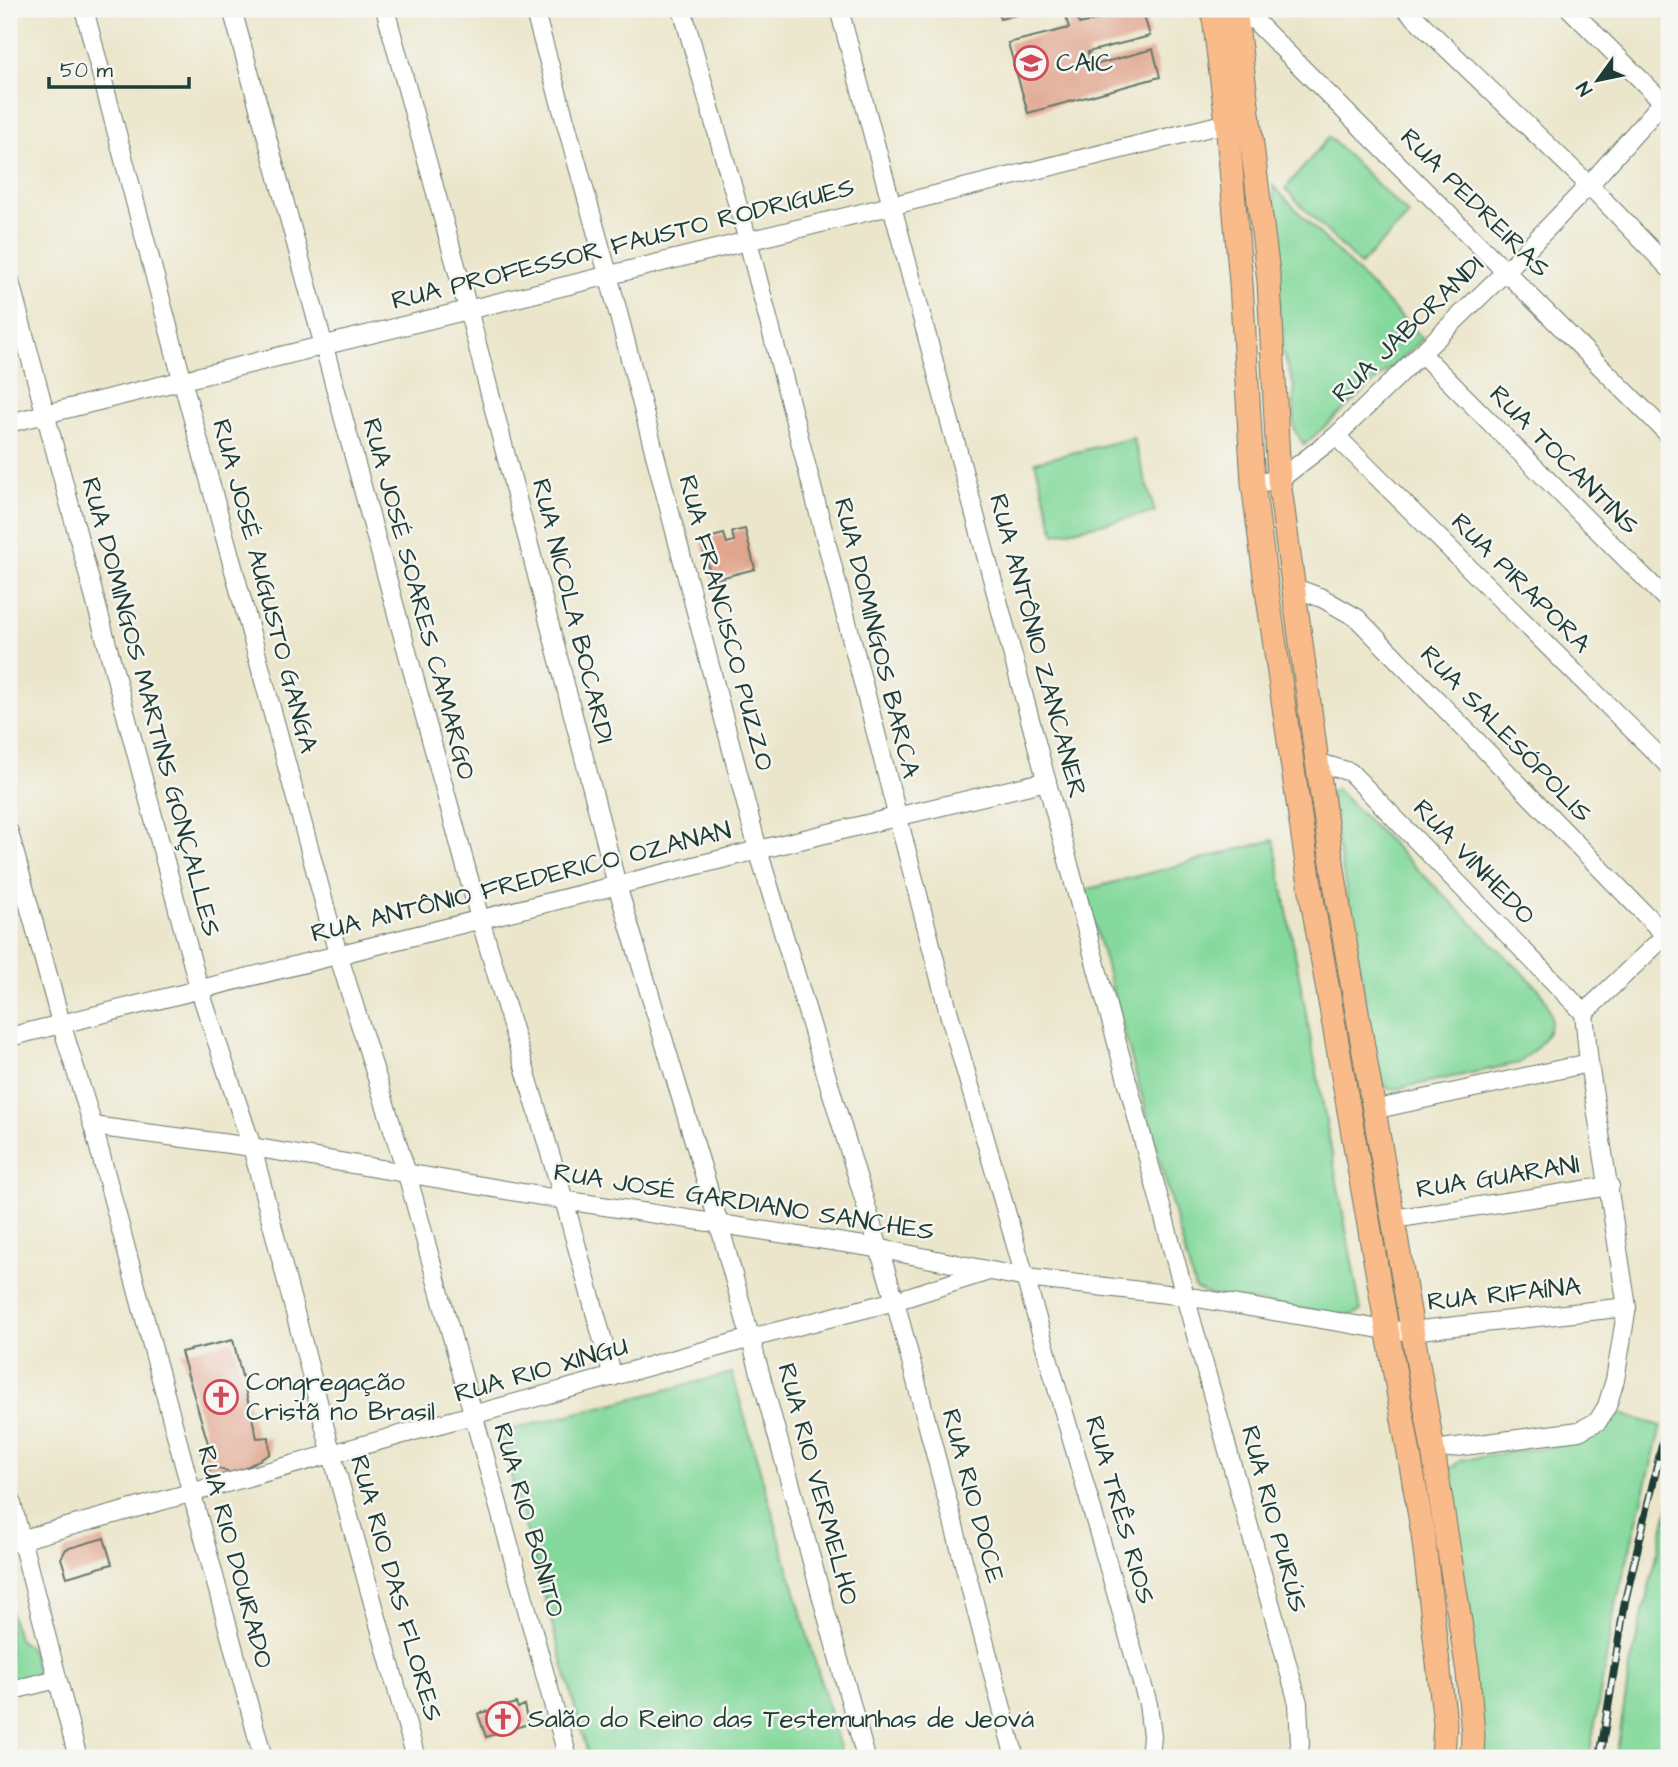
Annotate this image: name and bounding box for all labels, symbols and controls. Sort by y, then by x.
school or university icon: CAIC [1012,44,1050,82]
place label: CAIC [1056,45,1113,81]
scale bar [49,46,189,90]
north arrow [1562,46,1632,116]
text: 50 m [60,56,114,85]
text: N [1570,76,1600,101]
street label: RUA PEDREIRAS [1392,120,1558,286]
street label: RUA PROFESSOR FAUSTO RODRIGUES [388,169,858,319]
street label: RUA JABORANDI [1324,247,1492,411]
street label: RUA TOCANTINS [1481,377,1647,543]
street label: RUA JOSÉ SOARES CAMARGO [353,414,485,784]
street label: RUA JOSÉ AUGUSTO GANGA [203,415,327,757]
street label: RUA FRANCISCO PUZZO [669,471,783,775]
street label: RUA DOMINGOS MARTINS GONÇALLES [72,473,230,941]
street label: RUA NICOLA BOCARDI [523,475,623,747]
street label: RUA ANTÔNIO ZANCANER [980,490,1096,802]
street label: RUA DOMINGOS BARCA [825,494,929,782]
street label: RUA PIRAPORA [1443,505,1599,661]
street label: RUA SALESÓPOLIS [1412,637,1600,831]
street label: RUA VINHEDO [1405,791,1543,933]
street label: RUA ANTÔNIO FREDERICO OZANAN [307,812,735,952]
street label: RUA GUARANI [1414,1146,1582,1208]
street label: RUA JOSÉ GARDIANO SANCHES [551,1154,937,1250]
street label: RUA RIFAÍNA [1425,1268,1583,1320]
street label: RUA RIO XINGU [450,1328,632,1412]
street label: RUA RIO VERMELHO [768,1359,868,1609]
place label: Congregação Cristã no Brasil [246,1364,435,1430]
church icon: Congregação Cristã no Brasil [202,1378,240,1416]
street label: RUA RIO DOCE [933,1405,1013,1587]
street label: RUA TRÊS RIOS [1076,1412,1164,1608]
street label: RUA RIO BONITO [484,1419,574,1621]
street label: RUA RIO PURÚS [1232,1422,1316,1616]
street label: RUA RIO DOURADO [188,1442,282,1672]
street label: RUA RIO DAS FLORES [341,1451,451,1725]
church icon: Salão do Reino das Testemunhas de Jeová [484,1700,522,1738]
place label: Salão do Reino das Testemunhas de Jeová [528,1701,1034,1737]

